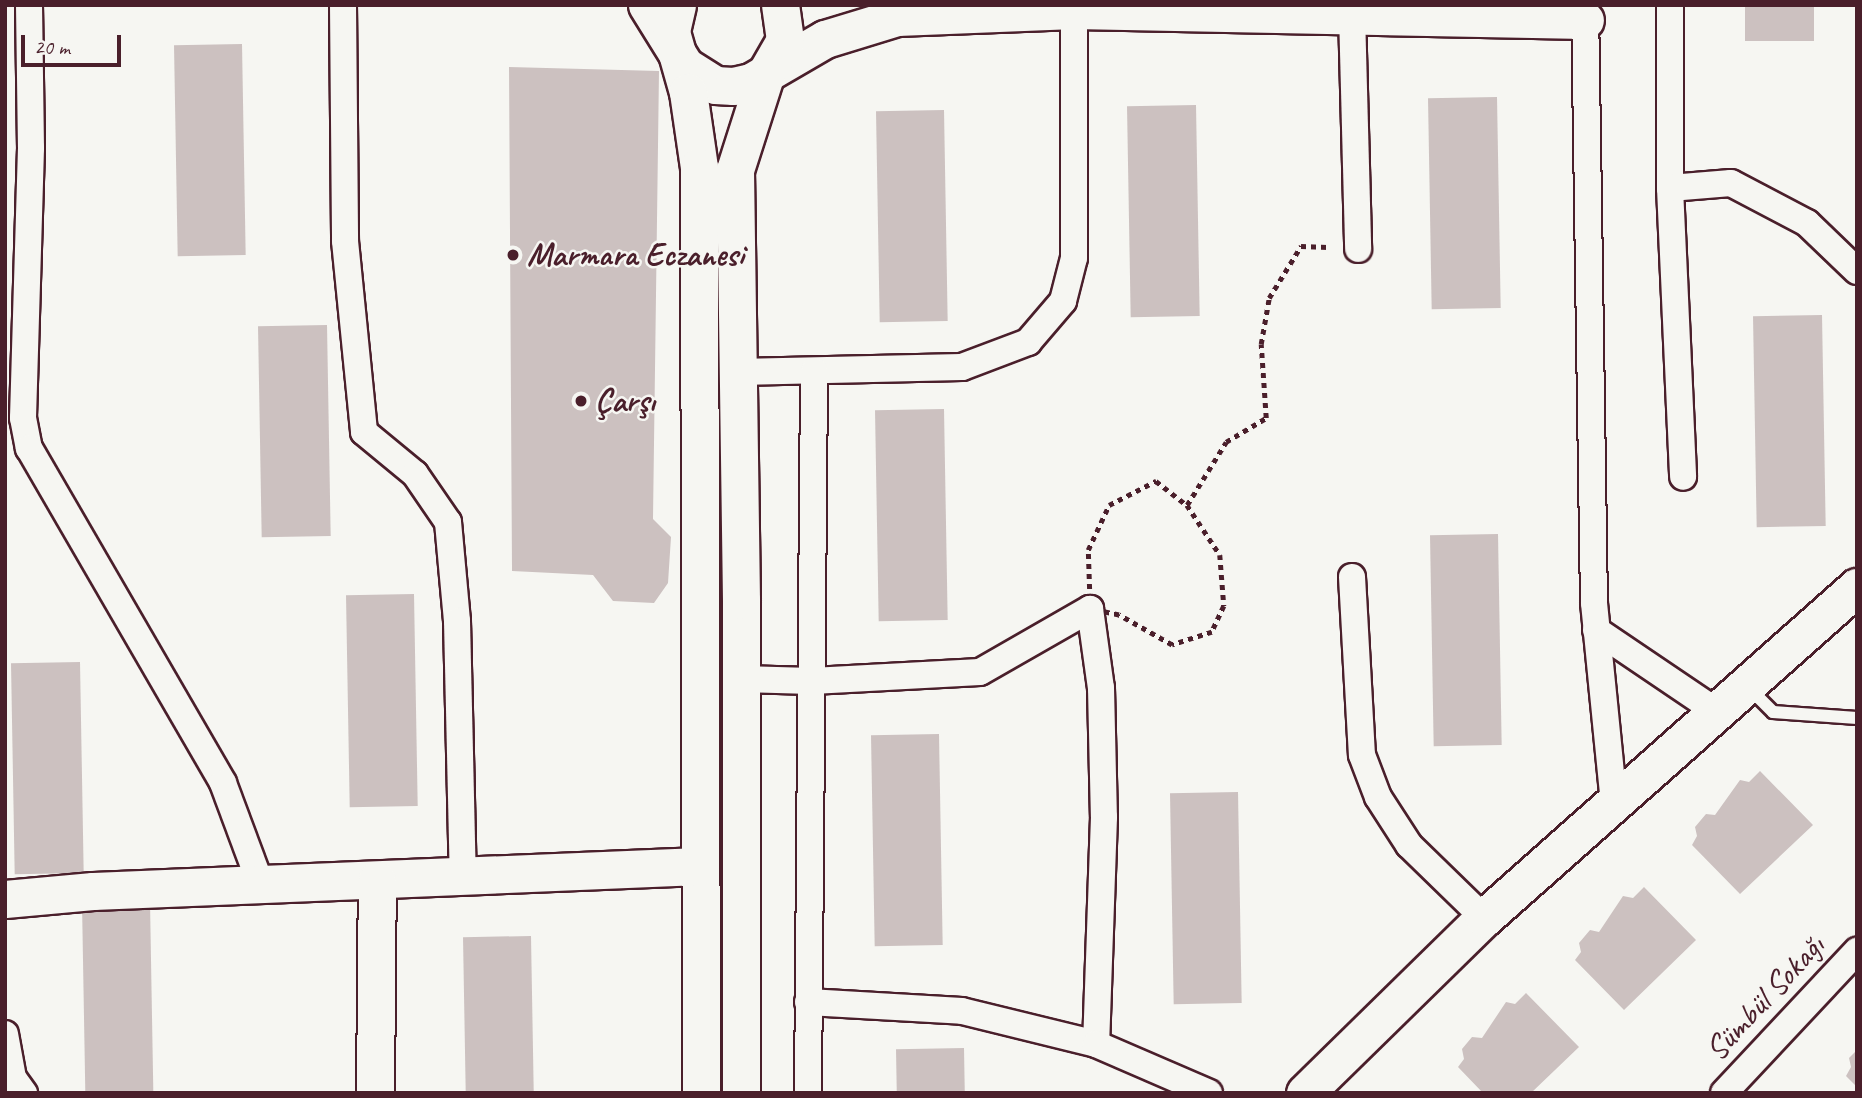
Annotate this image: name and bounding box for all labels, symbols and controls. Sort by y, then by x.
scale bar [24,21,124,65]
text: 20 m [34,34,70,60]
place label: Marmara Eczanesi [527,235,744,275]
marker: Marmara Eczanesi [505,247,521,263]
place label: Çarşı [595,381,655,421]
marker: Çarşı [573,393,589,409]
street label: Sümbül Sokağı [1697,927,1833,1069]

